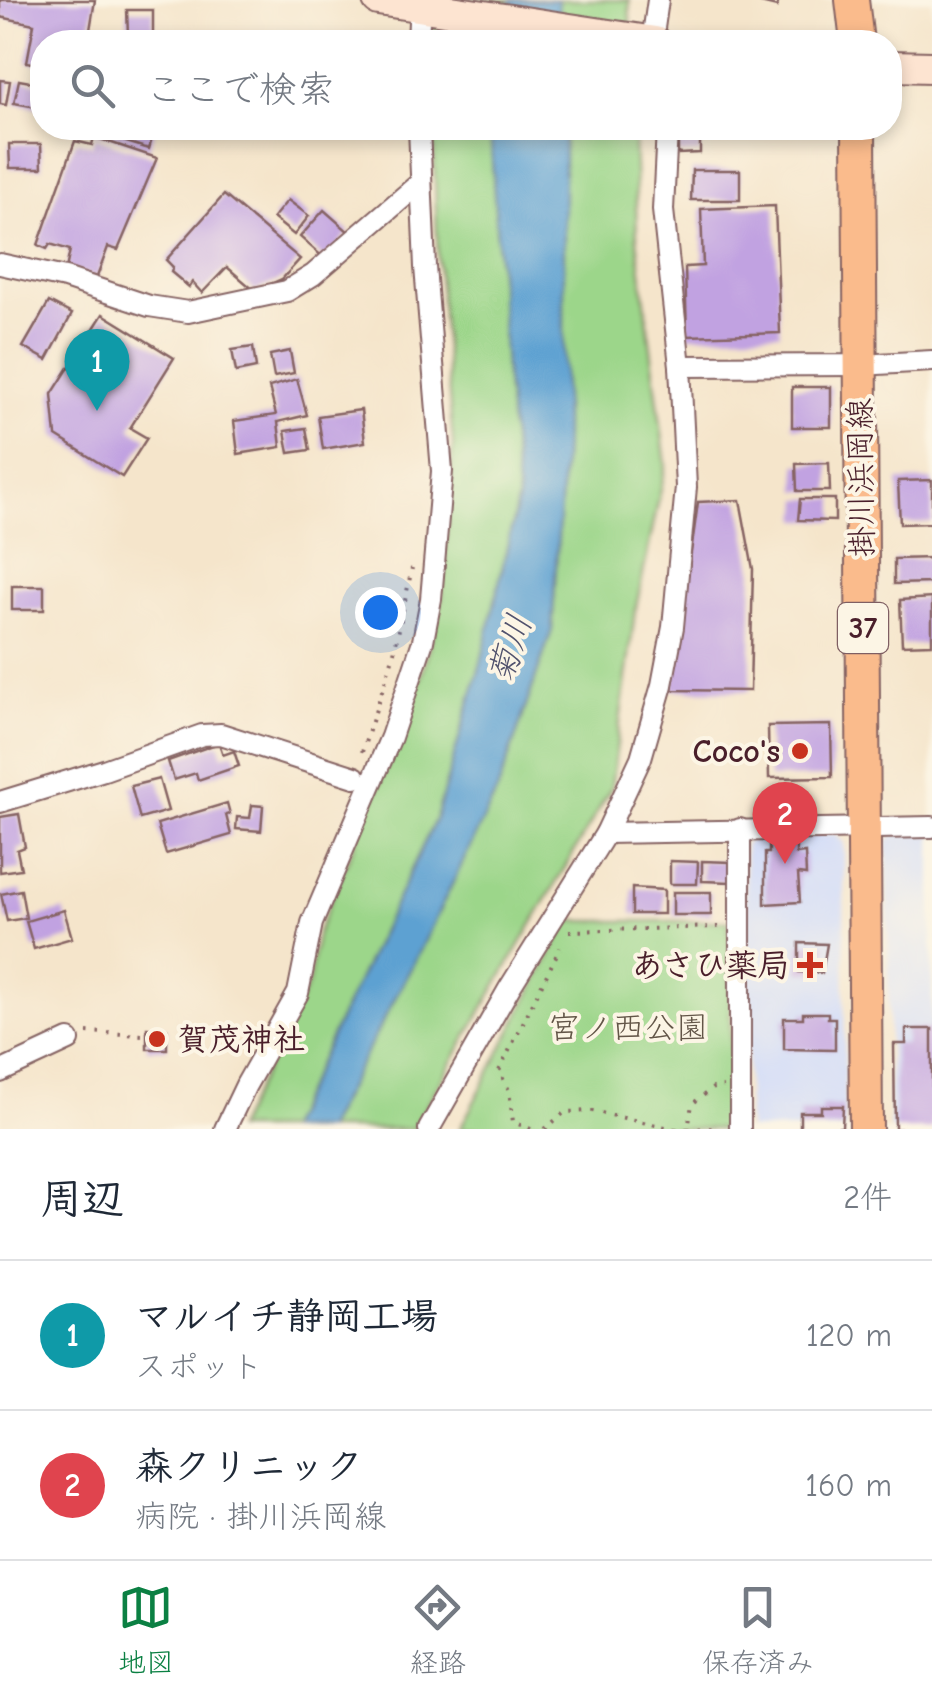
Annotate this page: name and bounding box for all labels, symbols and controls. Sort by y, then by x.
search box [30,30,902,140]
icon: search [65,58,120,113]
text: ここで検索 [145,68,335,112]
pin: 1 [64,328,130,411]
street label: 掛川浜岡線 [841,398,881,558]
your location [355,587,406,638]
road number: 37 [838,603,888,653]
water label: 菊川 [480,609,540,689]
place label: Coco's [692,733,780,770]
marker: Coco's [789,740,811,762]
pin: 2 [752,782,818,864]
place label: あさひ薬局 [631,947,790,984]
marker: あさひ薬局 [799,954,821,976]
park label: 宮ノ西公園 [548,1009,708,1046]
place label: 賀茂神社 [177,1021,305,1058]
marker: 賀茂神社 [146,1028,168,1050]
text: 周辺 [40,1175,124,1224]
text: 2件 [843,1179,892,1216]
text: マルイチ静岡工場 [135,1295,438,1339]
text: 1 [66,1317,79,1354]
text: 120 m [806,1317,892,1354]
text: スポット [135,1348,263,1385]
text: 森クリニック [135,1445,363,1489]
text: 2 [65,1467,80,1504]
text: 160 m [805,1467,892,1504]
text: 病院 · 掛川浜岡線 [135,1498,386,1535]
tab: 地図 [118,1580,174,1680]
tab: 経路 [410,1580,466,1680]
tab: 保存済み [702,1580,814,1680]

